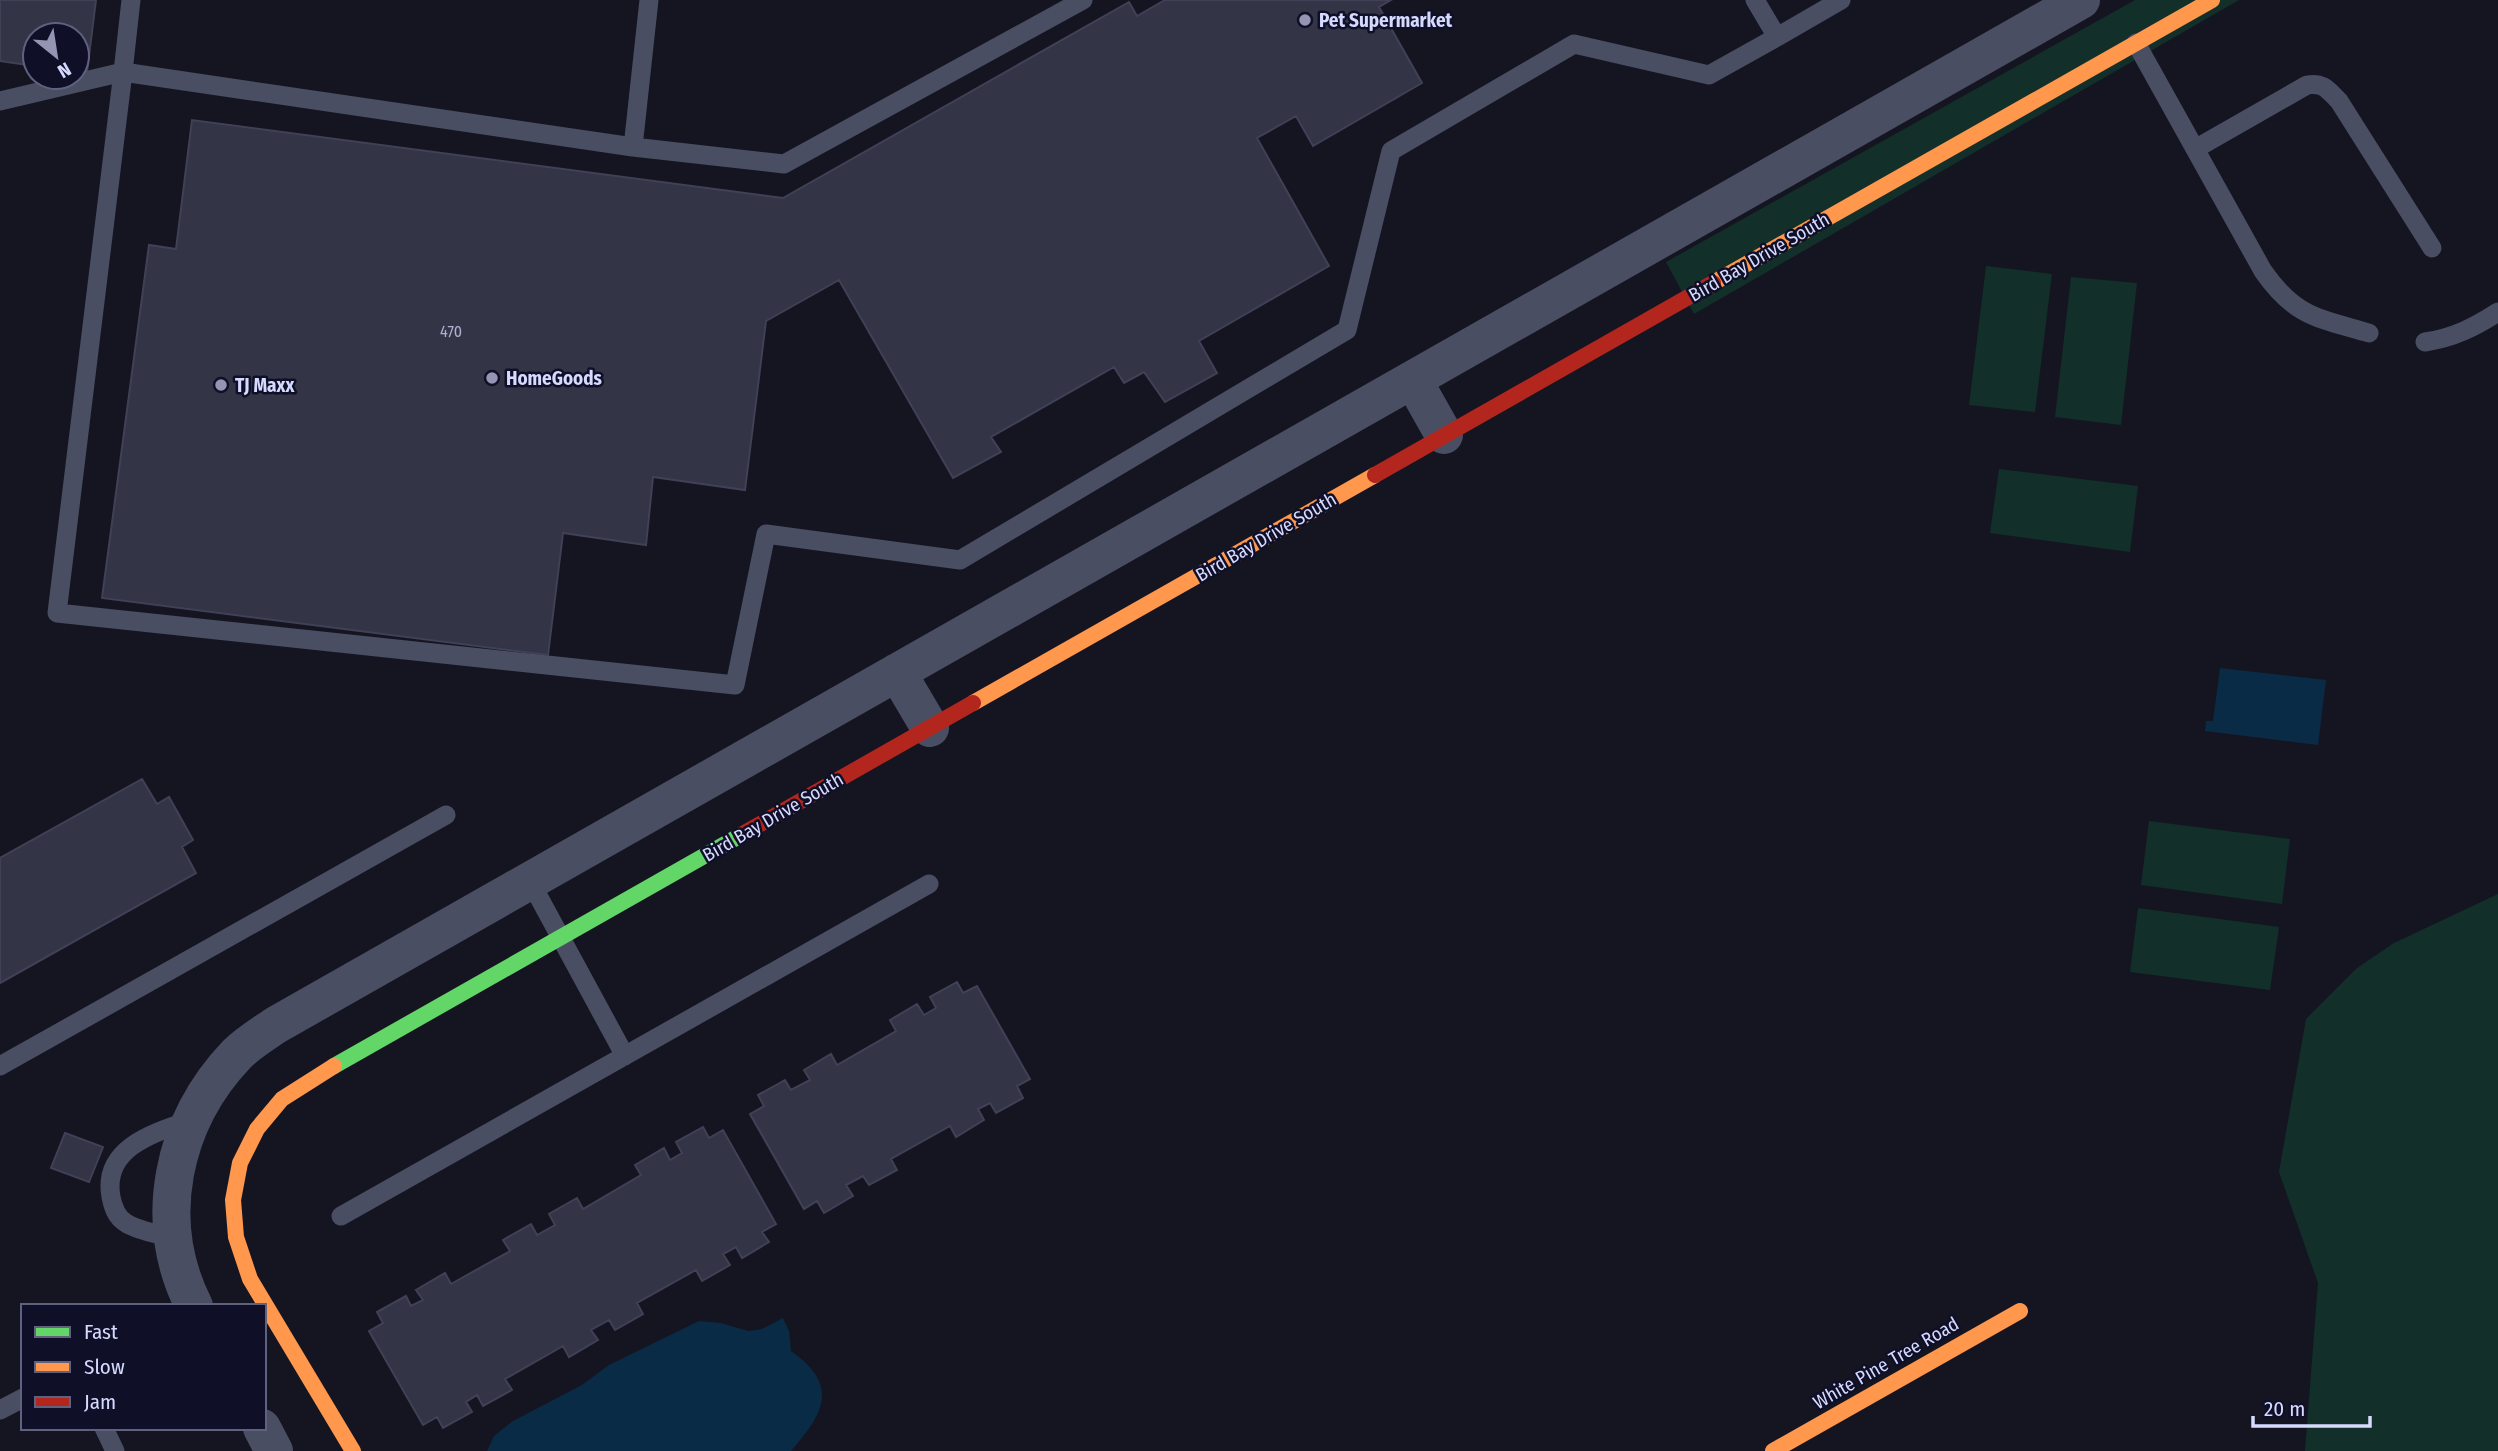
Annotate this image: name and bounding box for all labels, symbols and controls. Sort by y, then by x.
place label: Pet Supermarket [1319,9,1453,32]
marker: Pet Supermarket [1297,12,1313,28]
north arrow [21,21,91,91]
text: N [54,57,75,83]
street label: Bird Bay Drive South [1685,207,1833,307]
house number: 470 [440,322,462,341]
place label: HomeGoods [506,367,603,390]
marker: HomeGoods [484,370,500,386]
place label: TJ Maxx [235,374,295,397]
marker: TJ Maxx [213,377,229,393]
street label: Bird Bay Drive South [1192,487,1340,587]
street label: Bird Bay Drive South [699,767,847,867]
legend [21,1304,266,1430]
street label: White Pine Tree Road [1809,1312,1963,1414]
text: Fast [84,1319,118,1345]
text: Slow [84,1354,125,1380]
scale bar [2253,1384,2370,1428]
text: Jam [84,1389,116,1415]
text: 20 m [2264,1396,2305,1422]

